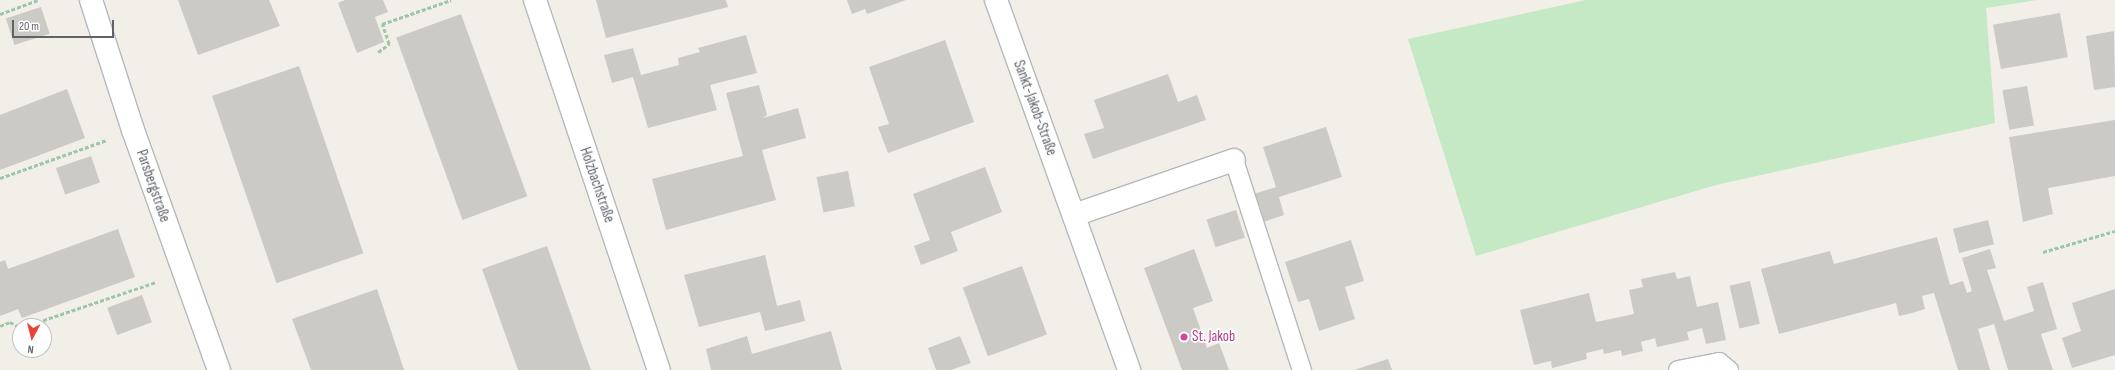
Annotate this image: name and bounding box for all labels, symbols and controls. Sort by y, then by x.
scale bar [14,12,116,38]
text: 20 m [19,19,39,34]
street label: Sankt-Jakob-Straße [1009,58,1061,158]
street label: Holzbachstraße [576,145,618,225]
street label: Parsbergstraße [132,147,174,225]
north arrow [12,318,52,358]
place label: St. Jakob [1192,328,1235,346]
marker: St. Jakob [1179,332,1189,342]
text: N [27,343,34,356]

